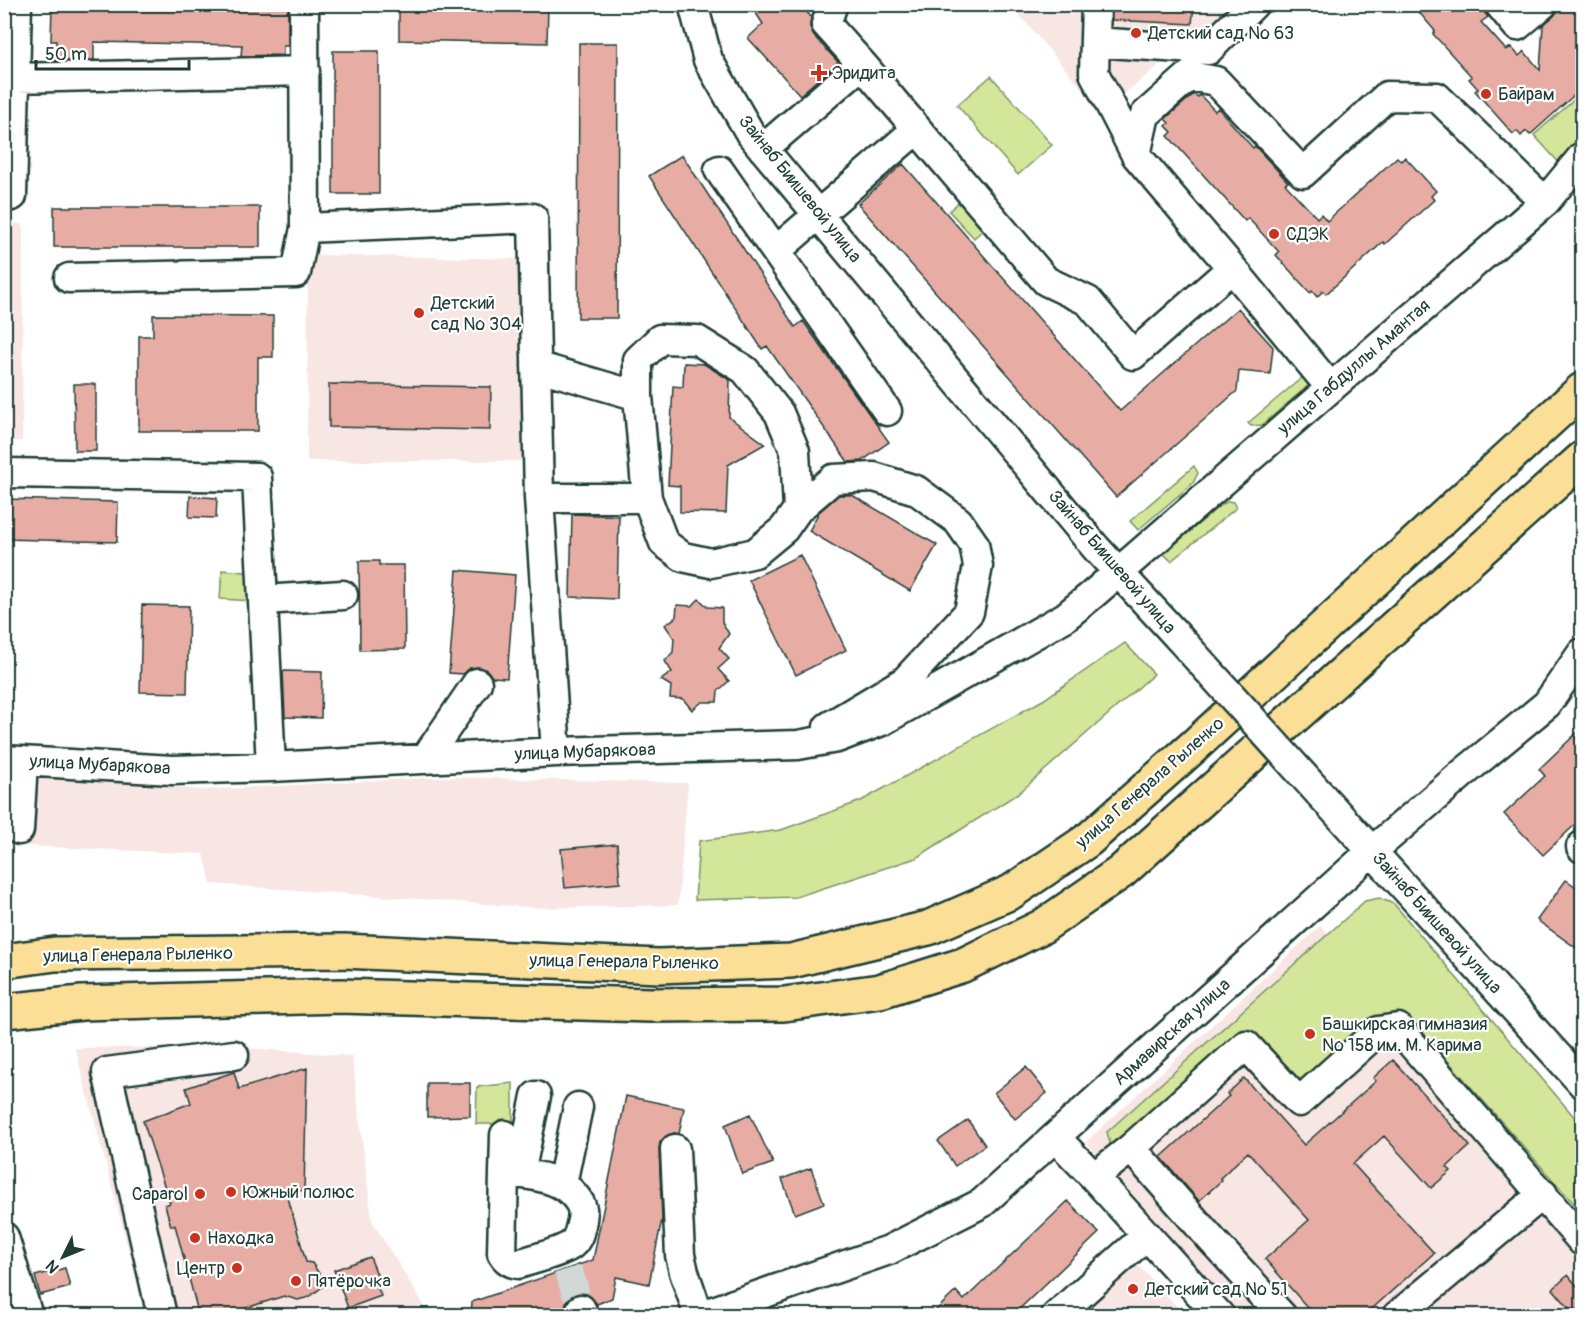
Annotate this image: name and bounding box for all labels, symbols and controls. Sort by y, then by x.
place label: Детский сад № 63 [1147,22,1294,45]
marker: Детский сад № 63 [1129,26,1143,40]
scale bar [36,33,189,71]
text: 50 m [45,43,87,66]
place label: Эридита [832,62,896,85]
marker: Эридита [810,64,828,82]
place label: Байрам [1498,83,1555,106]
marker: Байрам [1479,87,1493,101]
street label: Зайнаб Биишевой улица [733,111,867,267]
place label: СДЭК [1286,223,1329,246]
marker: СДЭК [1267,227,1281,241]
place label: Детский сад № 304 [430,292,522,336]
street label: улица Габдуллы Амантая [1272,294,1435,440]
marker: Детский сад № 304 [412,306,426,320]
street label: Зайнаб Биишевой улица [1043,485,1181,639]
street label: улица Генерала Рыленко [1070,712,1229,854]
street label: улица Мубарякова [513,738,656,766]
street label: улица Мубарякова [28,750,171,780]
street label: Зайнаб Биишевой улица [1367,847,1507,999]
street label: улица Генерала Рыленко [42,942,233,968]
street label: улица Генерала Рыленко [528,949,719,975]
street label: Армавирская улица [1109,973,1235,1091]
place label: Башкирская гимназия № 158 им. М. Карима [1322,1013,1487,1057]
marker: Башкирская гимназия № 158 им. М. Карима [1303,1027,1317,1041]
place label: Южный полюс [243,1181,355,1204]
place label: Caparol [132,1183,188,1206]
marker: Южный полюс [224,1185,238,1199]
marker: Caparol [193,1187,207,1201]
north arrow [33,1227,93,1287]
place label: Находка [207,1227,274,1250]
marker: Находка [188,1231,202,1245]
text: N [42,1256,64,1277]
place label: Центр [177,1257,225,1280]
marker: Центр [230,1261,244,1275]
place label: Пятёрочка [308,1270,391,1293]
marker: Пятёрочка [289,1274,303,1288]
place label: Детский сад № 51 [1144,1278,1287,1301]
marker: Детский сад № 51 [1126,1282,1140,1296]

